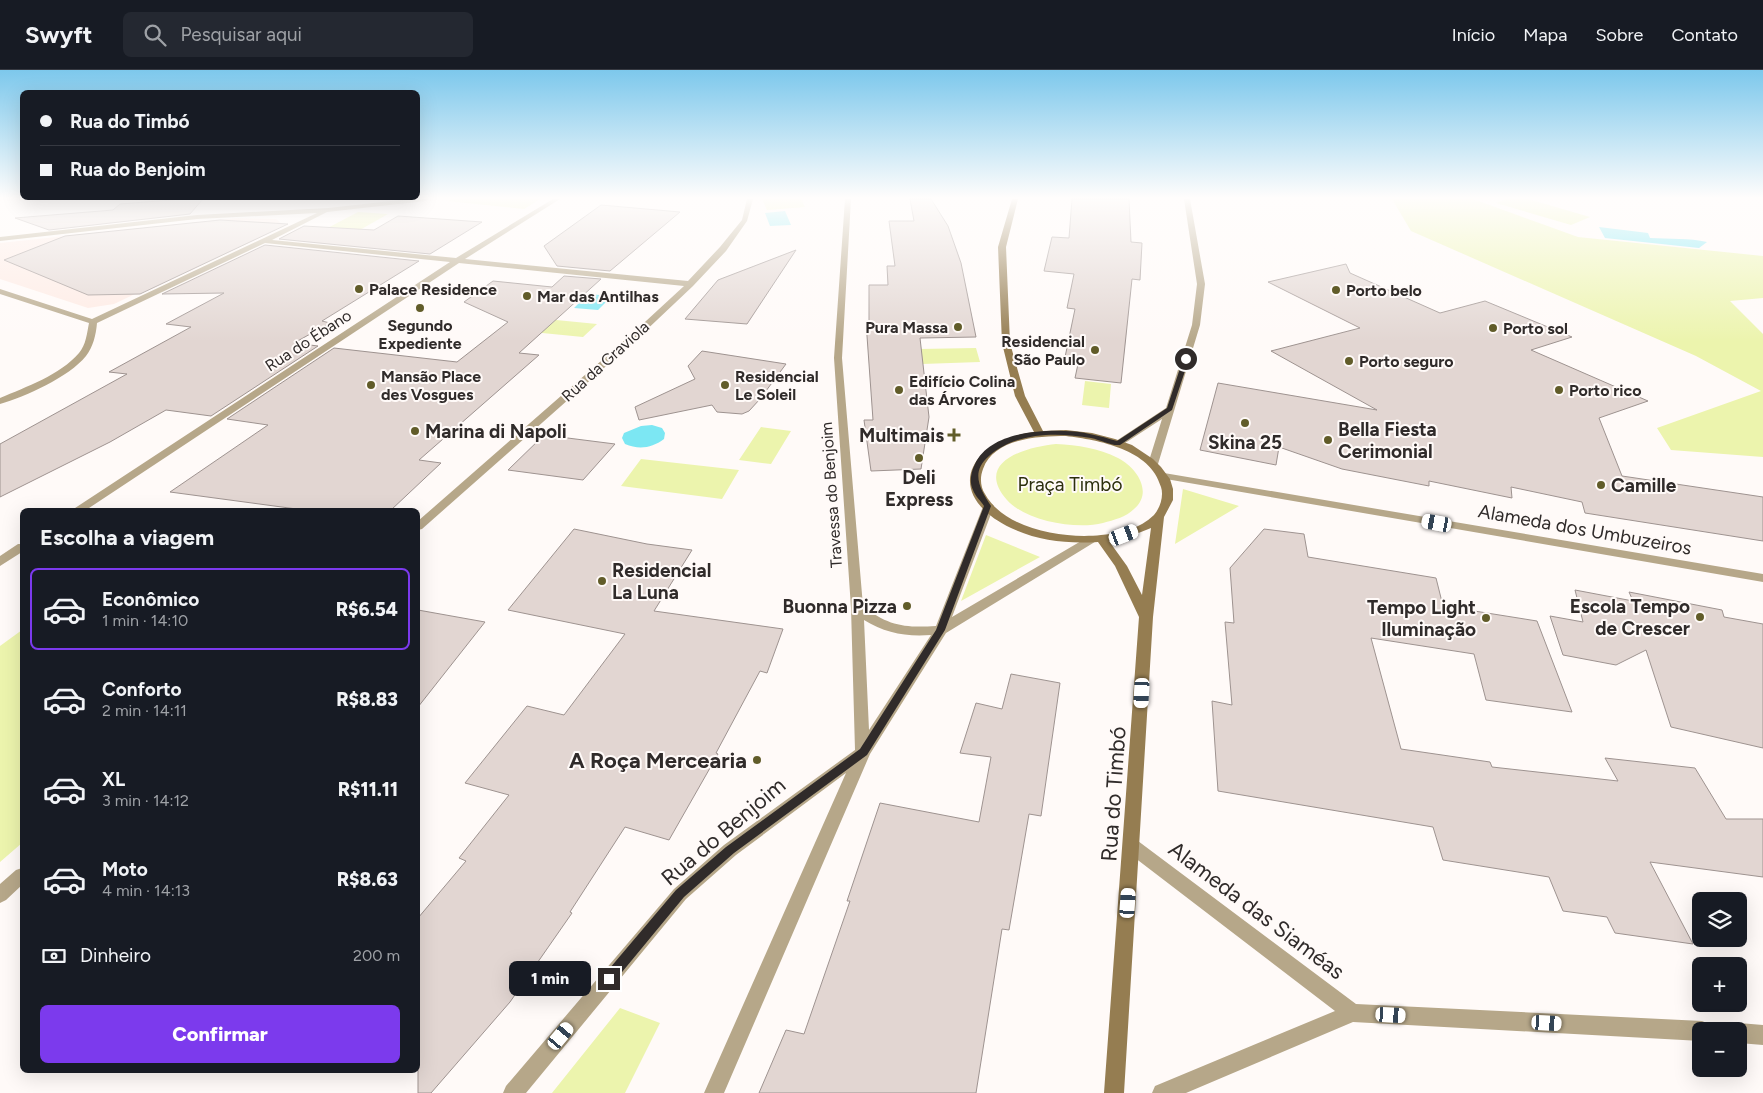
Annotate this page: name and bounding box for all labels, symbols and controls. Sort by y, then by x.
search box [123,12,473,57]
text: Swyft [25,20,93,49]
icon: search [141,21,169,49]
text: Pesquisar aqui [181,23,302,46]
text: Início [1452,24,1495,46]
text: Mapa [1523,24,1567,46]
text: Sobre [1595,24,1643,46]
text: Contato [1671,24,1738,46]
text: Rua do Timbó [70,110,190,133]
text: Rua do Benjoim [70,158,206,181]
place label: Palace Residence [369,280,497,299]
place label: Porto belo [1346,281,1422,300]
marker: Palace Residence [353,283,365,295]
marker: Porto belo [1330,284,1342,296]
place label: Mar das Antilhas [537,287,659,306]
marker: Mar das Antilhas [521,290,533,302]
marker: Segundo Expediente [414,302,426,314]
street label: Rua do Ébano [262,306,355,375]
place label: Segundo Expediente [378,316,462,353]
street label: Rua da Graviola [558,317,653,406]
place label: Pura Massa [865,318,948,337]
place label: Porto sol [1503,319,1568,338]
marker: Pura Massa [952,321,964,333]
marker: Porto sol [1487,322,1499,334]
place label: Residencial São Paulo [1001,332,1085,369]
marker: Residencial São Paulo [1089,344,1101,356]
route start [1175,348,1197,370]
place label: Porto seguro [1359,352,1454,371]
marker: Porto seguro [1343,355,1355,367]
place label: Mansão Place des Vosgues [381,367,481,404]
place label: Residencial Le Soleil [735,367,819,404]
place label: Edifício Colina das Árvores [909,372,1015,409]
marker: Mansão Place des Vosgues [365,379,377,391]
marker: Residencial Le Soleil [719,379,731,391]
place label: Porto rico [1569,381,1642,400]
marker: Edifício Colina das Árvores [893,384,905,396]
marker: Porto rico [1553,384,1565,396]
marker: Skina 25 [1239,417,1251,429]
place label: Bella Fiesta Cerimonial [1338,418,1437,463]
place label: Marina di Napoli [425,420,567,443]
street label: Travessa do Benjoim [817,421,846,569]
place label: Multimais [859,424,944,447]
marker: Marina di Napoli [409,425,421,437]
marker: Multimais [948,429,960,441]
place label: Skina 25 [1208,431,1282,454]
marker: Bella Fiesta Cerimonial [1322,434,1334,446]
marker: Deli Express [913,452,925,464]
place label: Deli Express [885,466,953,511]
park label: Praça Timbó [1018,473,1122,496]
place label: Camille [1611,474,1677,497]
marker: Camille [1595,479,1607,491]
street label: Alameda dos Umbuzeiros [1476,499,1694,560]
car [1420,513,1453,533]
car [1107,523,1140,547]
text: Escolha a viagem [40,524,214,551]
place label: Residencial La Luna [612,559,711,604]
marker: Residencial La Luna [596,575,608,587]
icon: car [42,587,87,632]
text: Econômico [102,588,199,611]
place label: Buonna Pizza [783,595,897,618]
place label: Escola Tempo de Crescer [1570,595,1690,640]
place label: Tempo Light Iluminação [1367,596,1476,641]
text: R$6.54 [336,598,398,621]
marker: Buonna Pizza [901,600,913,612]
text: 1 min · 14:10 [102,611,188,630]
marker: Escola Tempo de Crescer [1694,611,1706,623]
marker: Tempo Light Iluminação [1480,612,1492,624]
icon: car [42,677,87,722]
text: Conforto [102,678,182,701]
car [1133,678,1150,708]
text: R$8.83 [336,688,398,711]
text: 2 min · 14:11 [102,701,187,720]
street label: Rua do Timbó [1095,726,1132,863]
place label: A Roça Mercearia [569,747,747,774]
marker: A Roça Mercearia [751,754,763,766]
icon: car [42,767,87,812]
text: XL [102,768,125,791]
street label: Rua do Benjoim [656,772,791,891]
text: R$11.11 [338,778,398,801]
text: 3 min · 14:12 [102,791,189,810]
street label: Alameda das Siaméas [1163,835,1350,985]
icon: car [42,857,87,902]
text: Moto [102,858,148,881]
text: R$8.63 [337,868,398,891]
text: 4 min · 14:13 [102,881,190,900]
car [1119,888,1136,918]
map controls [1692,892,1747,1077]
button: layers [1692,892,1747,947]
icon: cash [40,942,68,970]
text: Dinheiro [80,944,151,967]
text: 200 m [353,946,400,965]
button: + [1692,957,1747,1012]
callout: 1 min [509,962,592,996]
route end [598,968,620,990]
text: 1 min [531,969,569,988]
button: Confirmar [40,1005,400,1063]
car [1375,1007,1406,1023]
car [1531,1015,1562,1031]
car [545,1020,576,1052]
button: − [1692,1022,1747,1077]

